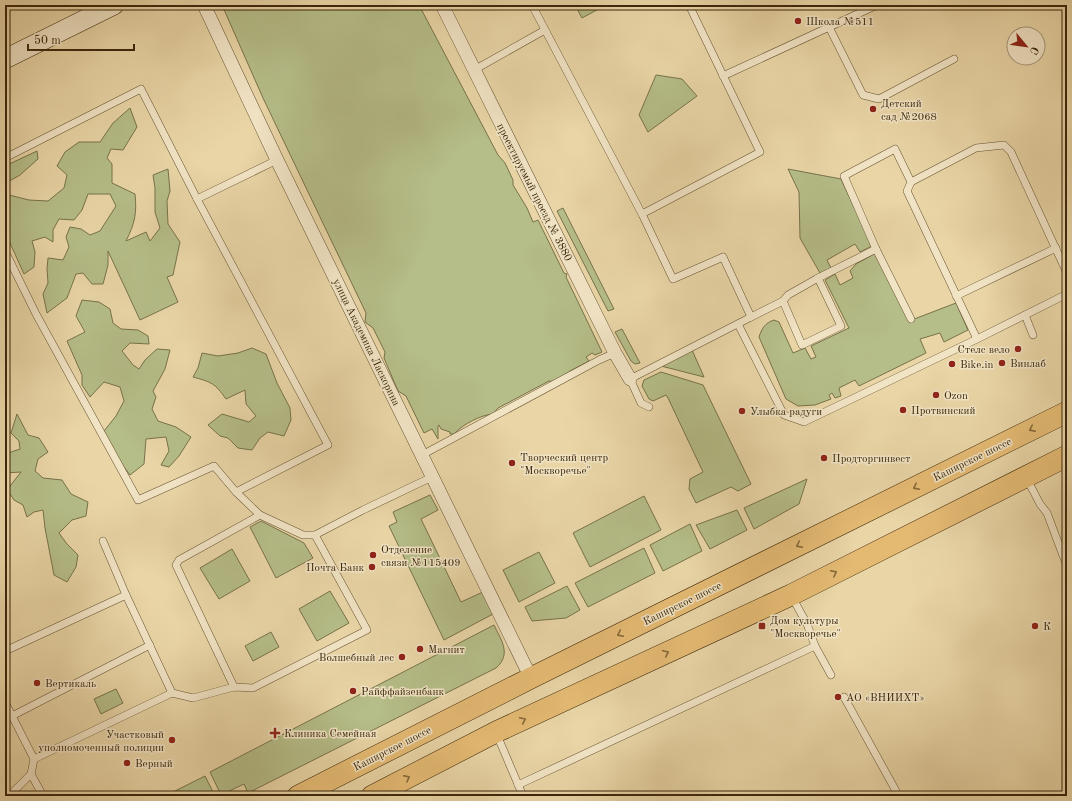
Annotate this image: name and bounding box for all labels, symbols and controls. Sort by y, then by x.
marker: Школа №511 [793,16,803,26]
place label: Школа №511 [806,17,874,28]
scale bar [28,26,134,52]
north arrow [1006,26,1046,66]
text: 50 m [34,34,61,47]
text: С [1027,44,1040,56]
place label: Детский сад №2068 [881,99,937,123]
marker: Детский сад №2068 [868,104,878,114]
street label: проектируемый проезд № 3880 [494,122,573,263]
street label: улица Академика Ласкорина [330,277,402,409]
marker: Стелс вело [1013,344,1023,354]
place label: Стелс вело [958,345,1010,356]
marker: Винлаб [997,358,1007,368]
marker: Bike.in [947,359,957,369]
place label: Винлаб [1010,359,1046,370]
place label: Bike.in [960,360,993,371]
marker: Ozon [931,390,941,400]
place label: Ozon [944,391,968,402]
marker: Протвинский [898,405,908,415]
marker: Улыбка радуги [737,406,747,416]
place label: Протвинский [911,406,975,417]
place label: Улыбка радуги [750,407,822,418]
one-way arrow [1029,424,1036,432]
street label: Каширское шоссе [932,437,1014,484]
place label: Творческий центр "Москворечье" [520,453,608,477]
marker: Продторгинвест [819,453,829,463]
place label: Продторгинвест [832,454,910,465]
marker: Творческий центр "Москворечье" [507,458,517,468]
one-way arrow [912,482,920,490]
one-way arrow [796,540,803,548]
place label: Отделение связи №115409 [381,545,461,569]
marker: Отделение связи №115409 [368,550,378,560]
marker: Почта Банк [367,562,377,572]
place label: Почта Банк [306,563,364,574]
one-way arrow [830,570,838,578]
street label: Каширское шоссе [642,581,724,628]
place label: Дом культуры "Москворечье" [770,616,841,640]
marker: Дом культуры "Москворечье" [757,621,767,631]
marker: К [1030,621,1040,631]
place label: К [1043,622,1051,633]
one-way arrow [617,629,624,637]
marker: Магнит [415,644,425,654]
place label: Магнит [428,645,465,656]
one-way arrow [662,650,670,658]
marker: Волшебный лес [397,652,407,662]
place label: Волшебный лес [319,653,394,664]
marker: Вертикаль [32,678,42,688]
place label: Вертикаль [45,679,96,690]
marker: Райффайзенбанк [348,686,358,696]
place label: Райффайзенбанк [361,687,445,698]
marker: АО «ВНИИХТ» [833,692,843,702]
place label: АО «ВНИИХТ» [846,693,925,704]
one-way arrow [519,717,527,725]
street label: Каширское шоссе [352,725,433,774]
marker: Клиника Семейная [269,727,281,739]
place label: Клиника Семейная [284,729,377,740]
place label: Участковый уполномоченный полиции [38,730,164,754]
marker: Участковый уполномоченный полиции [167,735,177,745]
marker: Верный [122,758,132,768]
place label: Верный [135,759,173,770]
one-way arrow [403,775,410,783]

